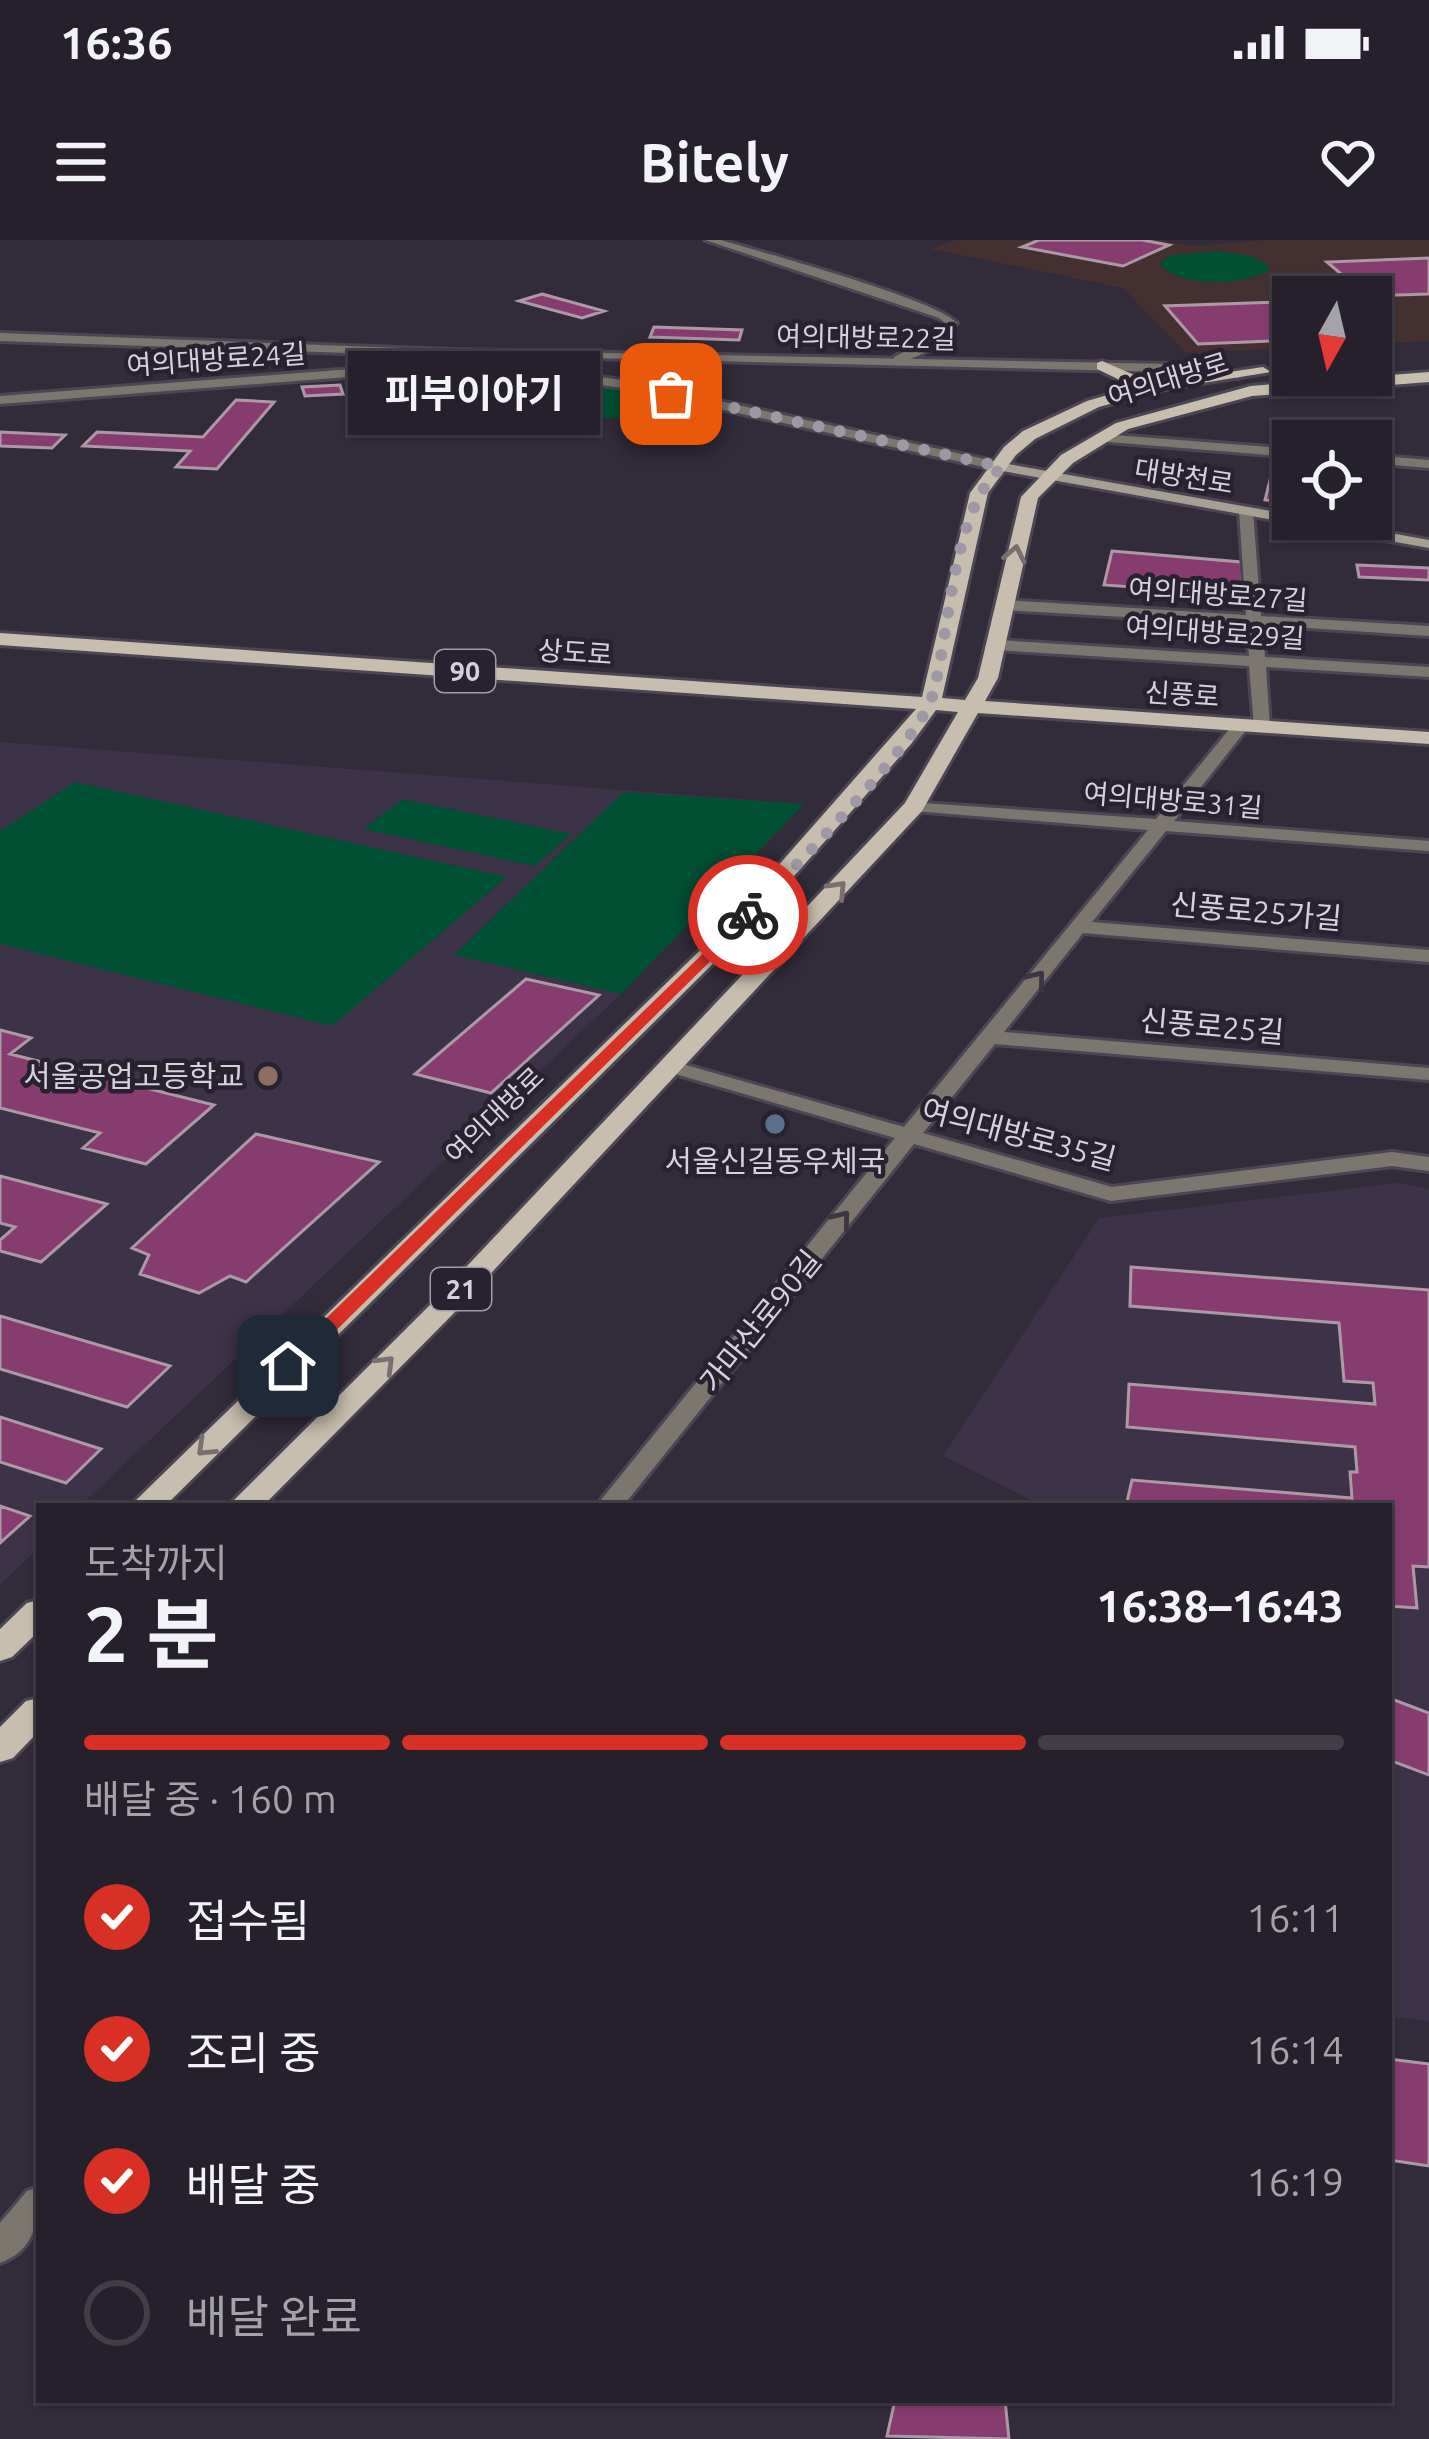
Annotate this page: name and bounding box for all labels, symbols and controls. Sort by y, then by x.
text: 16:36 [60,17,173,68]
icon: menu [48,129,114,195]
icon: heart [1315,129,1381,195]
text: Bitely [640,132,789,192]
north arrow [1272,276,1392,396]
map controls [1272,276,1392,540]
street label: 여의대방로22길 [776,320,956,354]
street label: 여의대방로24길 [125,338,307,380]
pin [620,343,722,445]
street label: 여의대방로 [1104,346,1232,412]
callout: 피부이야기 [347,352,599,436]
icon: bag [638,361,704,427]
text: 피부이야기 [384,371,564,414]
button: locate [1272,420,1392,540]
street label: 대방천로 [1133,453,1235,499]
one-way arrow [1001,545,1026,565]
street label: 여의대방로27길 [1127,573,1309,615]
street label: 여의대방로29길 [1124,611,1306,653]
street label: 상도로 [537,634,613,670]
road number: 90 [435,650,495,692]
street label: 신풍로 [1144,676,1220,712]
street label: 여의대방로31길 [1082,777,1264,823]
courier [688,855,808,975]
one-way arrow [823,881,845,902]
icon: bike [715,882,781,948]
street label: 신풍로25가길 [1169,887,1343,935]
one-way arrow [1022,971,1044,993]
street label: 신풍로25길 [1139,1003,1285,1049]
place label: 서울공업고등학교 [23,1059,244,1093]
street label: 여의대방로 [439,1061,549,1169]
marker: 서울공업고등학교 [255,1063,281,1089]
street label: 여의대방로35길 [918,1092,1120,1176]
marker: 서울신길동우체국 [762,1111,788,1137]
place label: 서울신길동우체국 [665,1144,885,1178]
one-way arrow [828,1211,849,1233]
street label: 가마산로90길 [693,1244,827,1398]
road number: 21 [431,1268,491,1310]
pin [237,1315,339,1417]
icon: home [255,1333,321,1399]
one-way arrow [372,1356,394,1378]
one-way arrow [197,1434,219,1456]
text: 도착까지 [84,1541,228,1584]
text: 16:38–16:43 [1096,1580,1344,1631]
text: 2 분 [84,1589,218,1677]
text: 배달 중 · 160 m [84,1777,337,1820]
icon: check [84,1884,150,1950]
text: 접수됨 [186,1895,310,1946]
text: 16:11 [1246,1896,1344,1939]
icon: check [84,2016,150,2082]
text: 조리 중 [186,2027,321,2078]
text: 16:14 [1246,2028,1344,2071]
icon: check [84,2148,150,2214]
text: 배달 중 [186,2159,321,2210]
text: 16:19 [1246,2160,1344,2203]
text: 배달 완료 [186,2291,362,2342]

